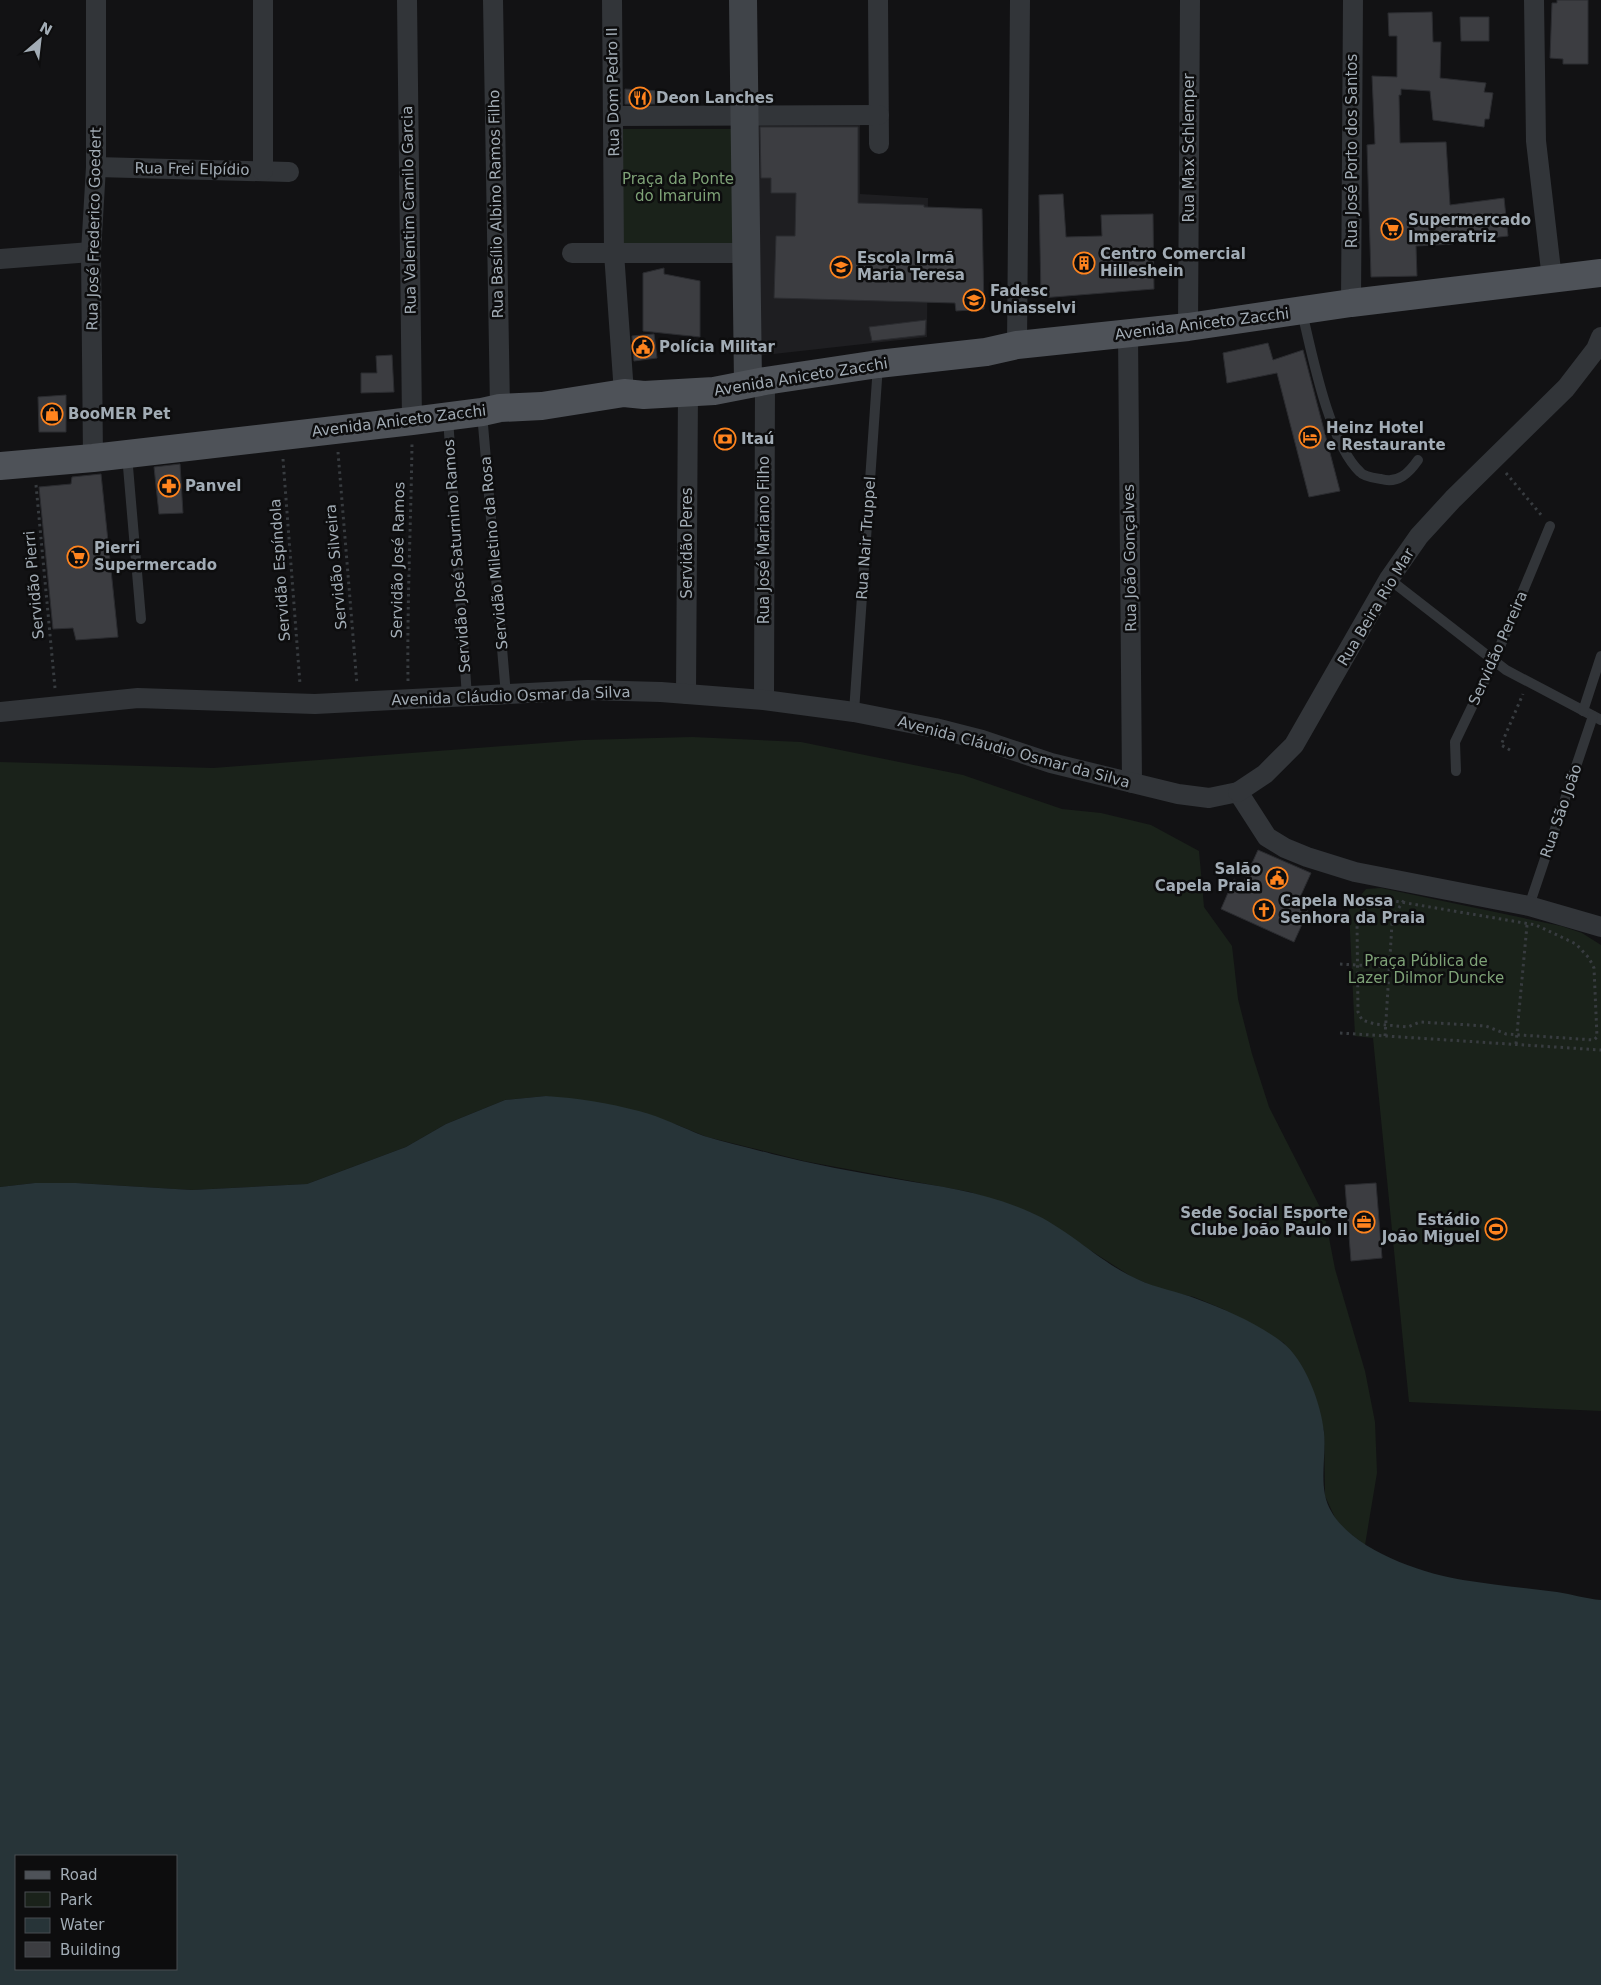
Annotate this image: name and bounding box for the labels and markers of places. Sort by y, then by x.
restaurant icon: Deon Lanches [628,86,652,110]
place label: Deon Lanches [656,89,774,107]
place label: Supermercado Imperatriz [1408,211,1531,246]
supermarket icon: Supermercado Imperatriz [1380,217,1404,241]
place label: Centro Comercial Hilleshein [1100,245,1246,280]
place label: Escola Irmã Maria Teresa [857,249,965,284]
building icon: Centro Comercial Hilleshein [1072,251,1096,275]
school or university icon: Escola Irmã Maria Teresa [829,255,853,279]
place label: Fadesc Uniasselvi [990,282,1076,317]
school or university icon: Fadesc Uniasselvi [962,288,986,312]
public building icon: Polícia Militar [631,335,655,359]
place label: Polícia Militar [659,338,776,356]
shop icon: BooMER Pet [40,402,64,426]
place label: BooMER Pet [68,405,170,423]
place label: Heinz Hotel e Restaurante [1326,419,1446,454]
hotel icon: Heinz Hotel e Restaurante [1298,425,1322,449]
bank icon: Itaú [713,427,737,451]
place label: Itaú [741,430,775,448]
pharmacy icon: Panvel [157,474,181,498]
place label: Panvel [185,477,241,495]
place label: Pierri Supermercado [94,539,217,574]
supermarket icon: Pierri Supermercado [66,545,90,569]
place label: Salão Capela Praia [1155,860,1261,895]
public building icon: Salão Capela Praia [1265,866,1289,890]
place label: Capela Nossa Senhora da Praia [1280,892,1425,927]
church icon: Capela Nossa Senhora da Praia [1252,898,1276,922]
place label: Sede Social Esporte Clube João Paulo II [1180,1204,1348,1239]
office icon: Sede Social Esporte Clube João Paulo II [1352,1210,1376,1234]
place label: Estádio João Miguel [1381,1211,1480,1246]
sports icon: Estádio João Miguel [1484,1217,1508,1241]

